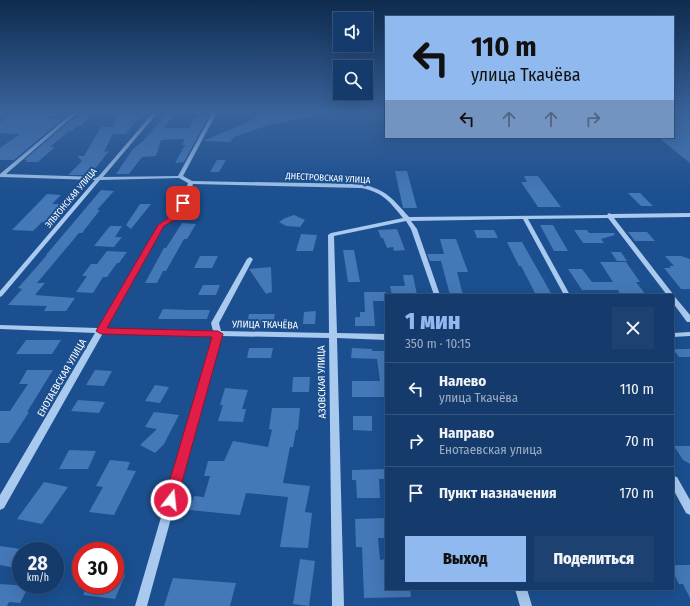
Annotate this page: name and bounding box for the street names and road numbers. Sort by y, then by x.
street label: ЭЛЬТОНСКАЯ УЛИЦА [43,166,99,230]
street label: ДНЕСТРОВСКАЯ УЛИЦА [284,171,371,185]
street label: УЛИЦА ТКАЧЁВА [231,317,299,332]
street label: ЕНОТАЕВСКАЯ УЛИЦА [35,336,89,419]
street label: АЗОВСКАЯ УЛИЦА [315,345,329,419]

